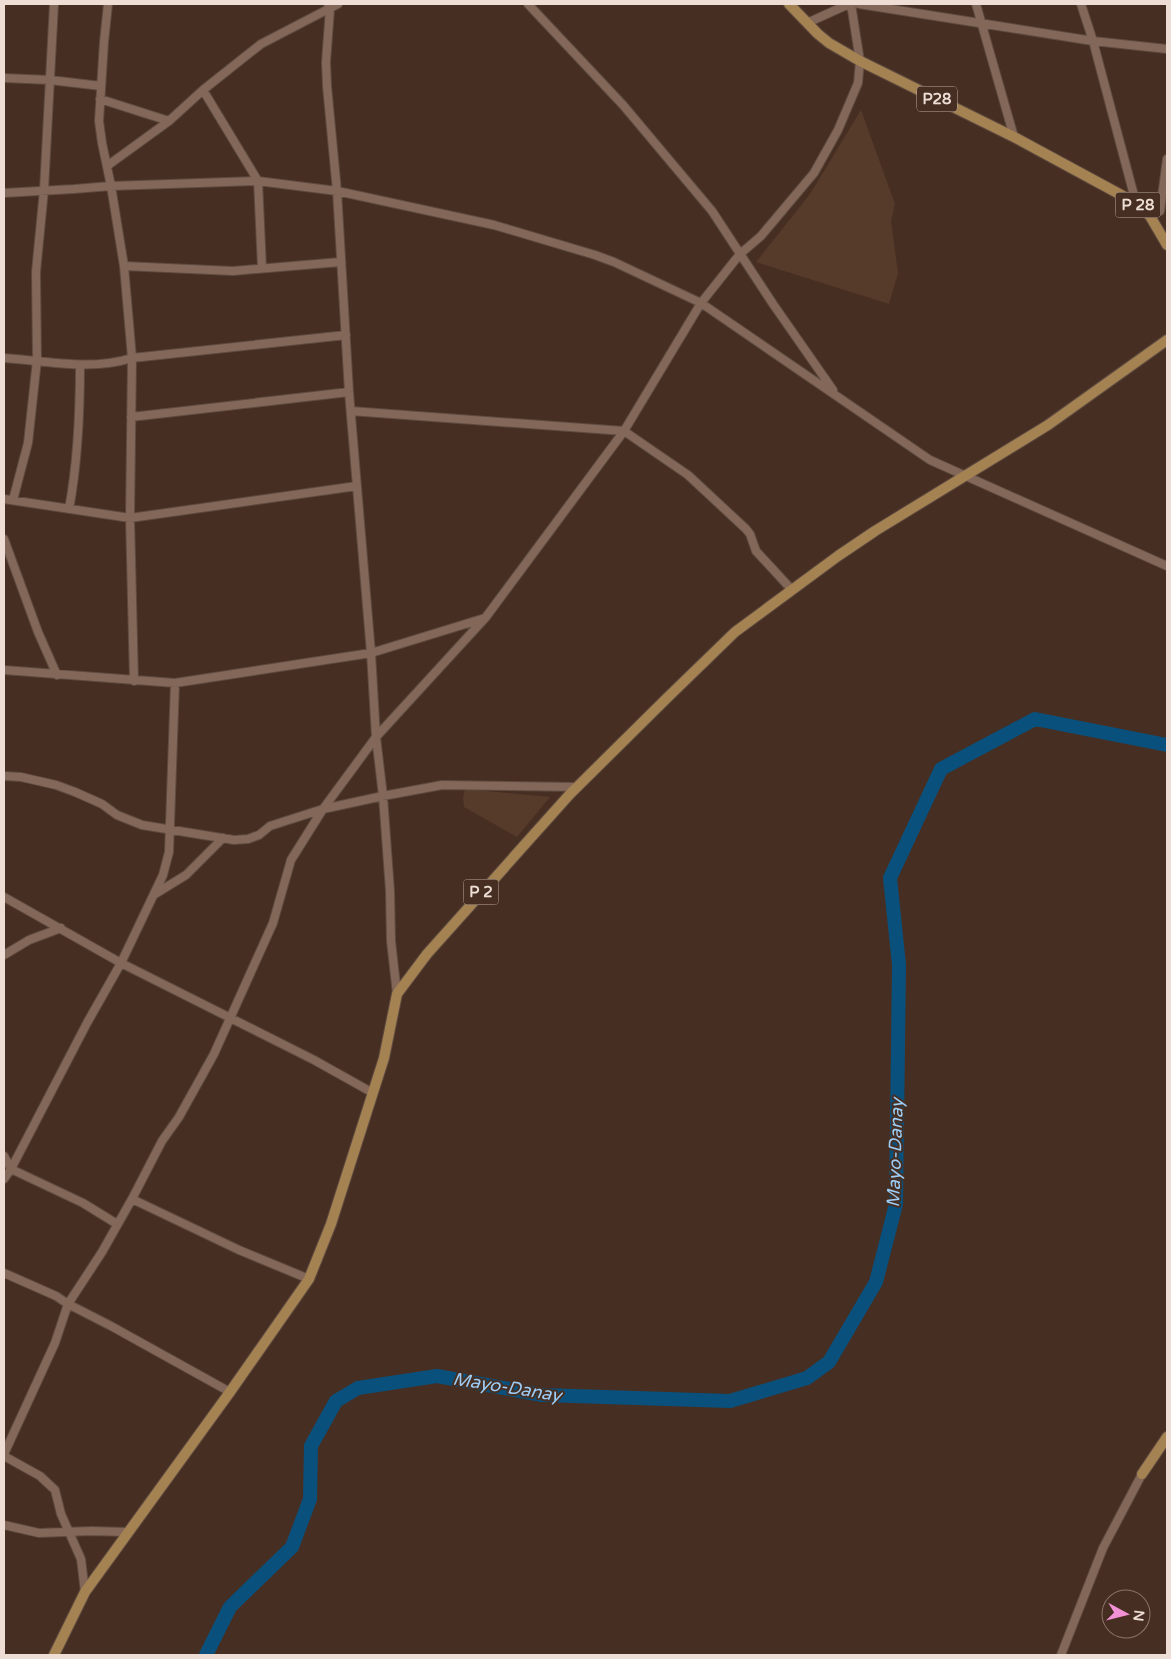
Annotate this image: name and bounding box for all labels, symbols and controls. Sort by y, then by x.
road number: P28 [917,86,957,112]
road number: P 28 [1116,192,1160,218]
road number: P 2 [464,880,498,904]
water label: Mayo-Danay [882,1096,908,1208]
water label: Mayo-Danay [451,1368,565,1407]
north arrow [1101,1589,1151,1639]
text: N [1129,1609,1148,1622]

